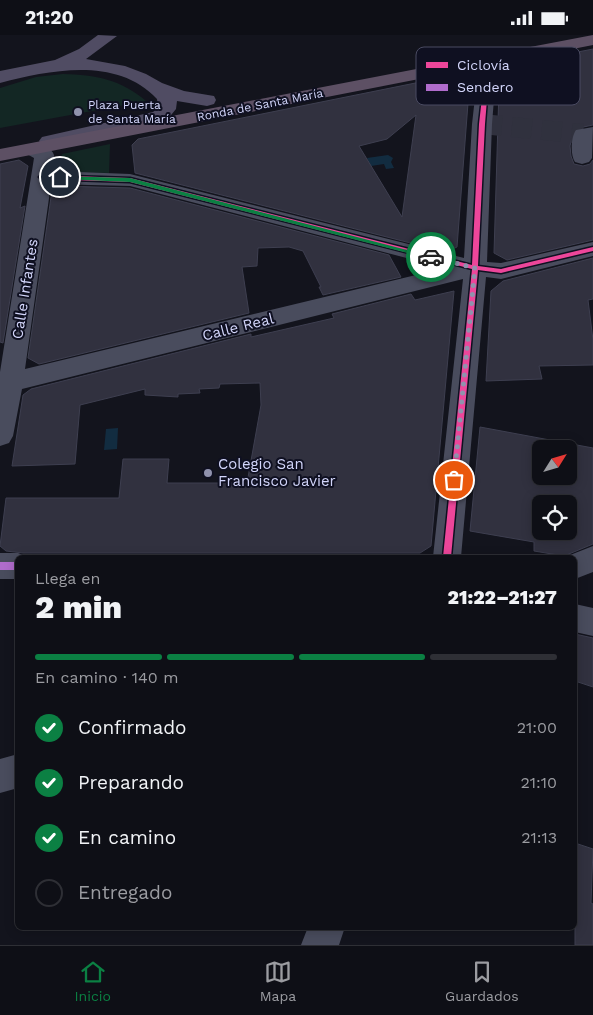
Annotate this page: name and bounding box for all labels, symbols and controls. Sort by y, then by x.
text: 21:20 [25,6,74,29]
legend [416,47,580,105]
text: Ciclovía [457,57,510,73]
text: Sendero [457,79,513,95]
street label: Ronda de Santa María [196,86,324,124]
place label: Plaza Puerta de Santa María [88,98,176,126]
marker: Plaza Puerta de Santa María [72,106,84,118]
pin [39,156,81,198]
icon: home [46,163,74,191]
courier [406,232,456,282]
street label: Calle Infantes [8,238,42,340]
icon: car [417,243,445,271]
street label: Calle Real [200,309,276,345]
north arrow [532,440,578,485]
map controls [532,440,577,540]
place label: Colegio San Francisco Javier [218,455,336,490]
pin [433,459,475,501]
icon: bag [440,466,468,494]
marker: Colegio San Francisco Javier [202,467,214,479]
button: locate [532,495,577,540]
text: Llega en [35,569,101,588]
text: 21:22–21:27 [448,586,557,609]
text: 2 min [35,588,122,626]
text: En camino · 140 m [35,668,178,687]
icon: check [35,714,63,742]
text: Confirmado [78,716,187,739]
text: 21:00 [517,718,557,737]
icon: check [35,769,63,797]
text: Preparando [78,771,184,794]
text: 21:10 [521,773,557,792]
icon: check [35,824,63,852]
text: En camino [78,826,176,849]
text: 21:13 [521,828,557,847]
text: Entregado [78,881,172,904]
tab: Inicio [74,958,111,1004]
tab: Mapa [260,958,296,1004]
tab: Guardados [445,958,519,1004]

